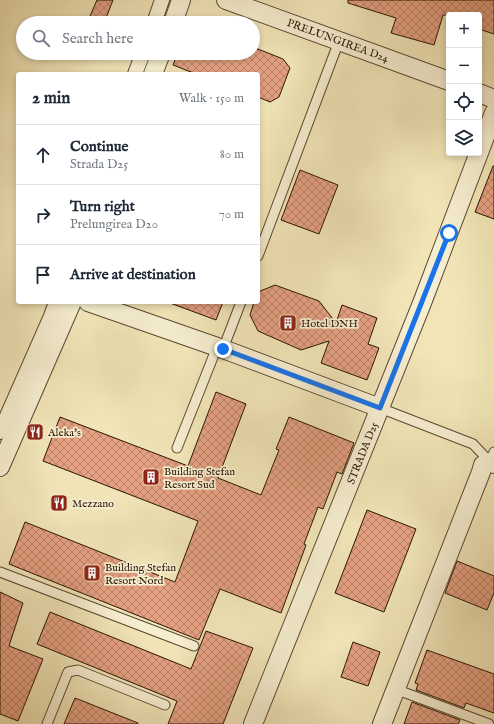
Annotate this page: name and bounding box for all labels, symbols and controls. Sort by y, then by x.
map controls [446,12,482,156]
button: + [446,12,482,48]
search box [16,16,260,60]
street label: PRELUNGIREA D24 [285,16,391,66]
icon: search [30,27,52,49]
text: Search here [62,29,133,48]
button: − [446,48,482,84]
button: locate [446,84,482,120]
text: 2 min [32,88,70,109]
text: Walk · 150 m [179,90,244,107]
button: layers [446,120,482,156]
text: Continue [70,137,128,156]
icon: ahead [32,144,54,166]
text: 80 m [220,146,244,163]
text: Strada D25 [70,156,128,173]
text: Turn right [70,197,135,216]
icon: right [32,204,54,226]
text: 70 m [219,206,244,223]
text: Prelungirea D20 [70,216,158,233]
route start [440,224,458,242]
icon: arrive [32,264,54,286]
text: Arrive at destination [70,265,196,284]
building icon: Hotel DNH [278,313,298,333]
place label: Hotel DNH [301,317,359,331]
route end [214,340,232,358]
street label: STRADA D25 [344,420,382,486]
restaurant icon: Aleka's [25,422,45,442]
place label: Aleka's [47,426,81,440]
place label: Building Stefan Resort Sud [164,465,235,492]
building icon: Building Stefan Resort Sud [141,467,161,487]
restaurant icon: Mezzano [49,493,69,513]
place label: Mezzano [72,497,114,511]
place label: Building Stefan Resort Nord [105,561,176,588]
building icon: Building Stefan Resort Nord [82,563,102,583]

